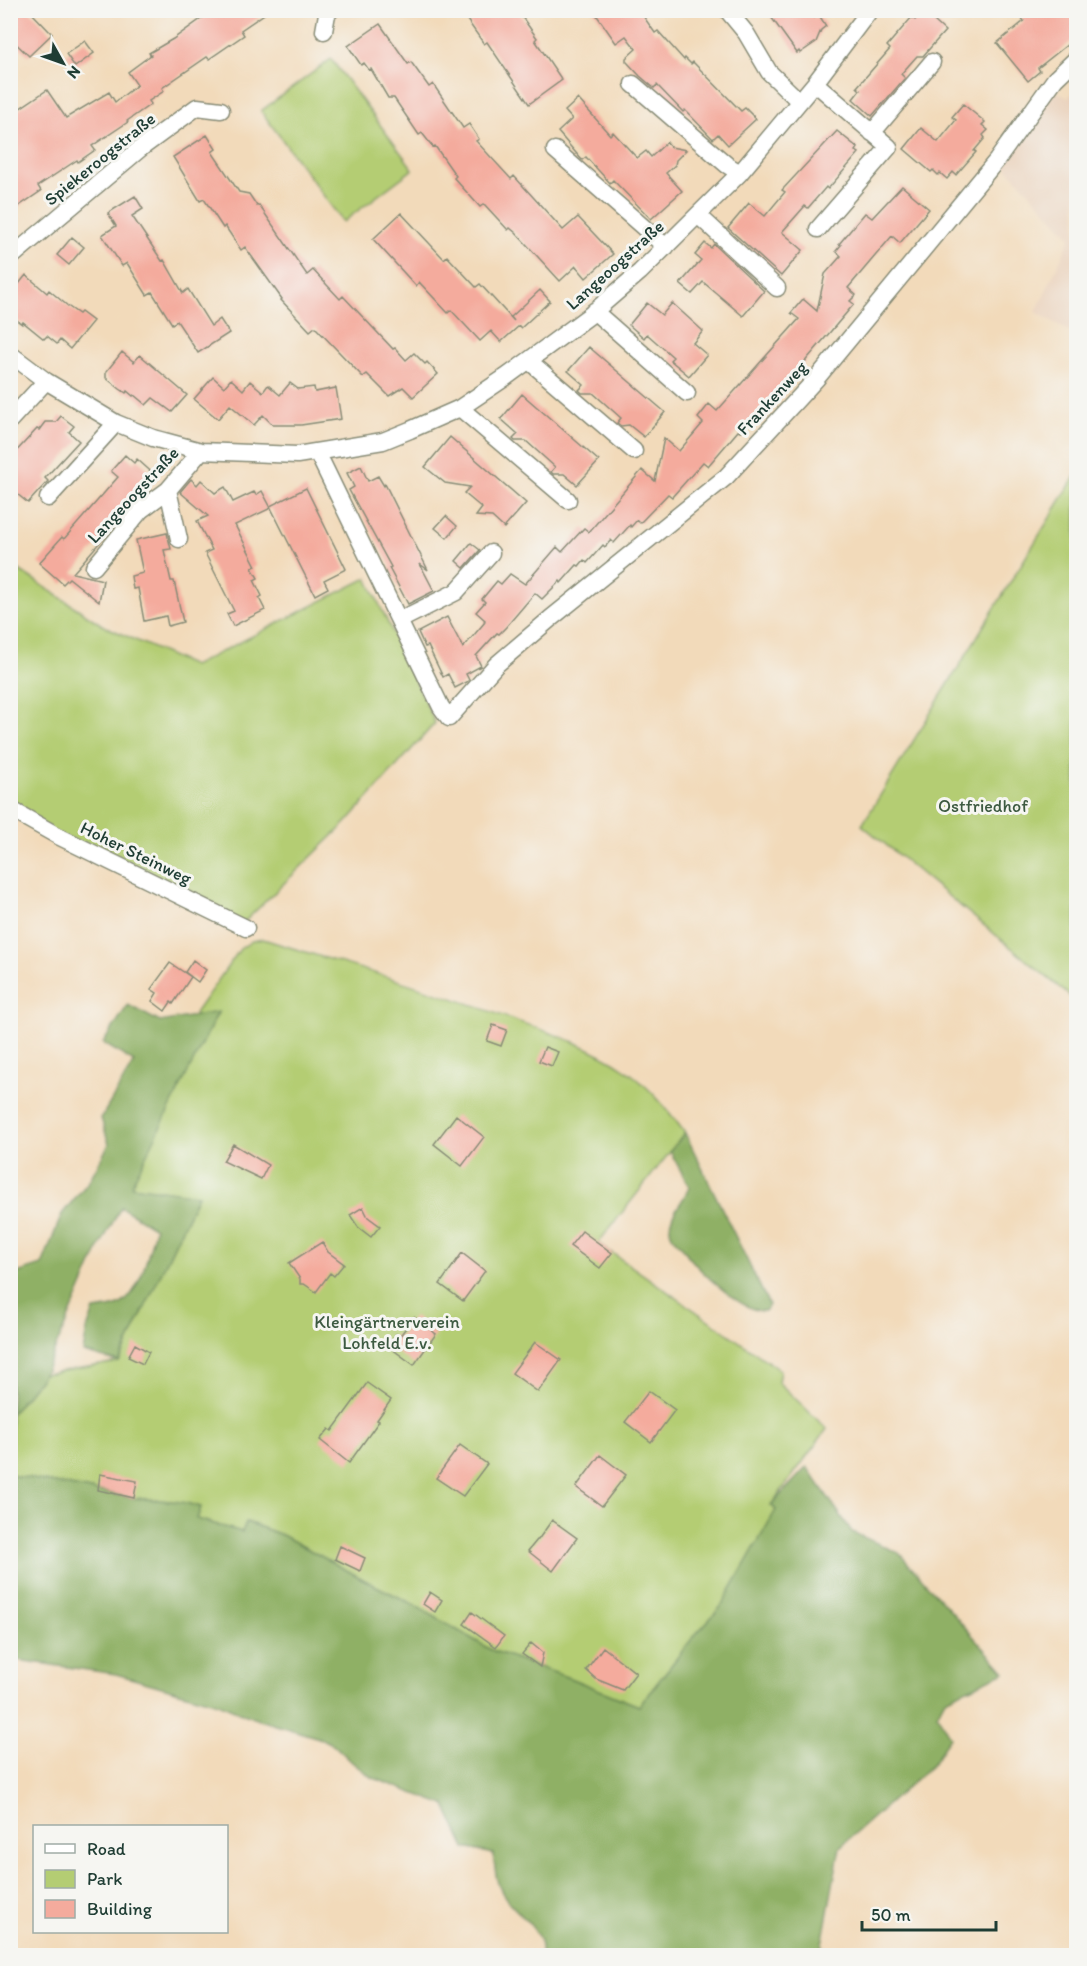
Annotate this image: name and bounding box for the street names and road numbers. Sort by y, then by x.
street label: Spiekeroogstraße [40,108,160,210]
street label: Langeoogstraße [561,215,669,315]
street label: Frankenweg [732,356,812,440]
street label: Langeoogstraße [83,442,183,548]
street label: Hoher Steinweg [77,817,196,890]

